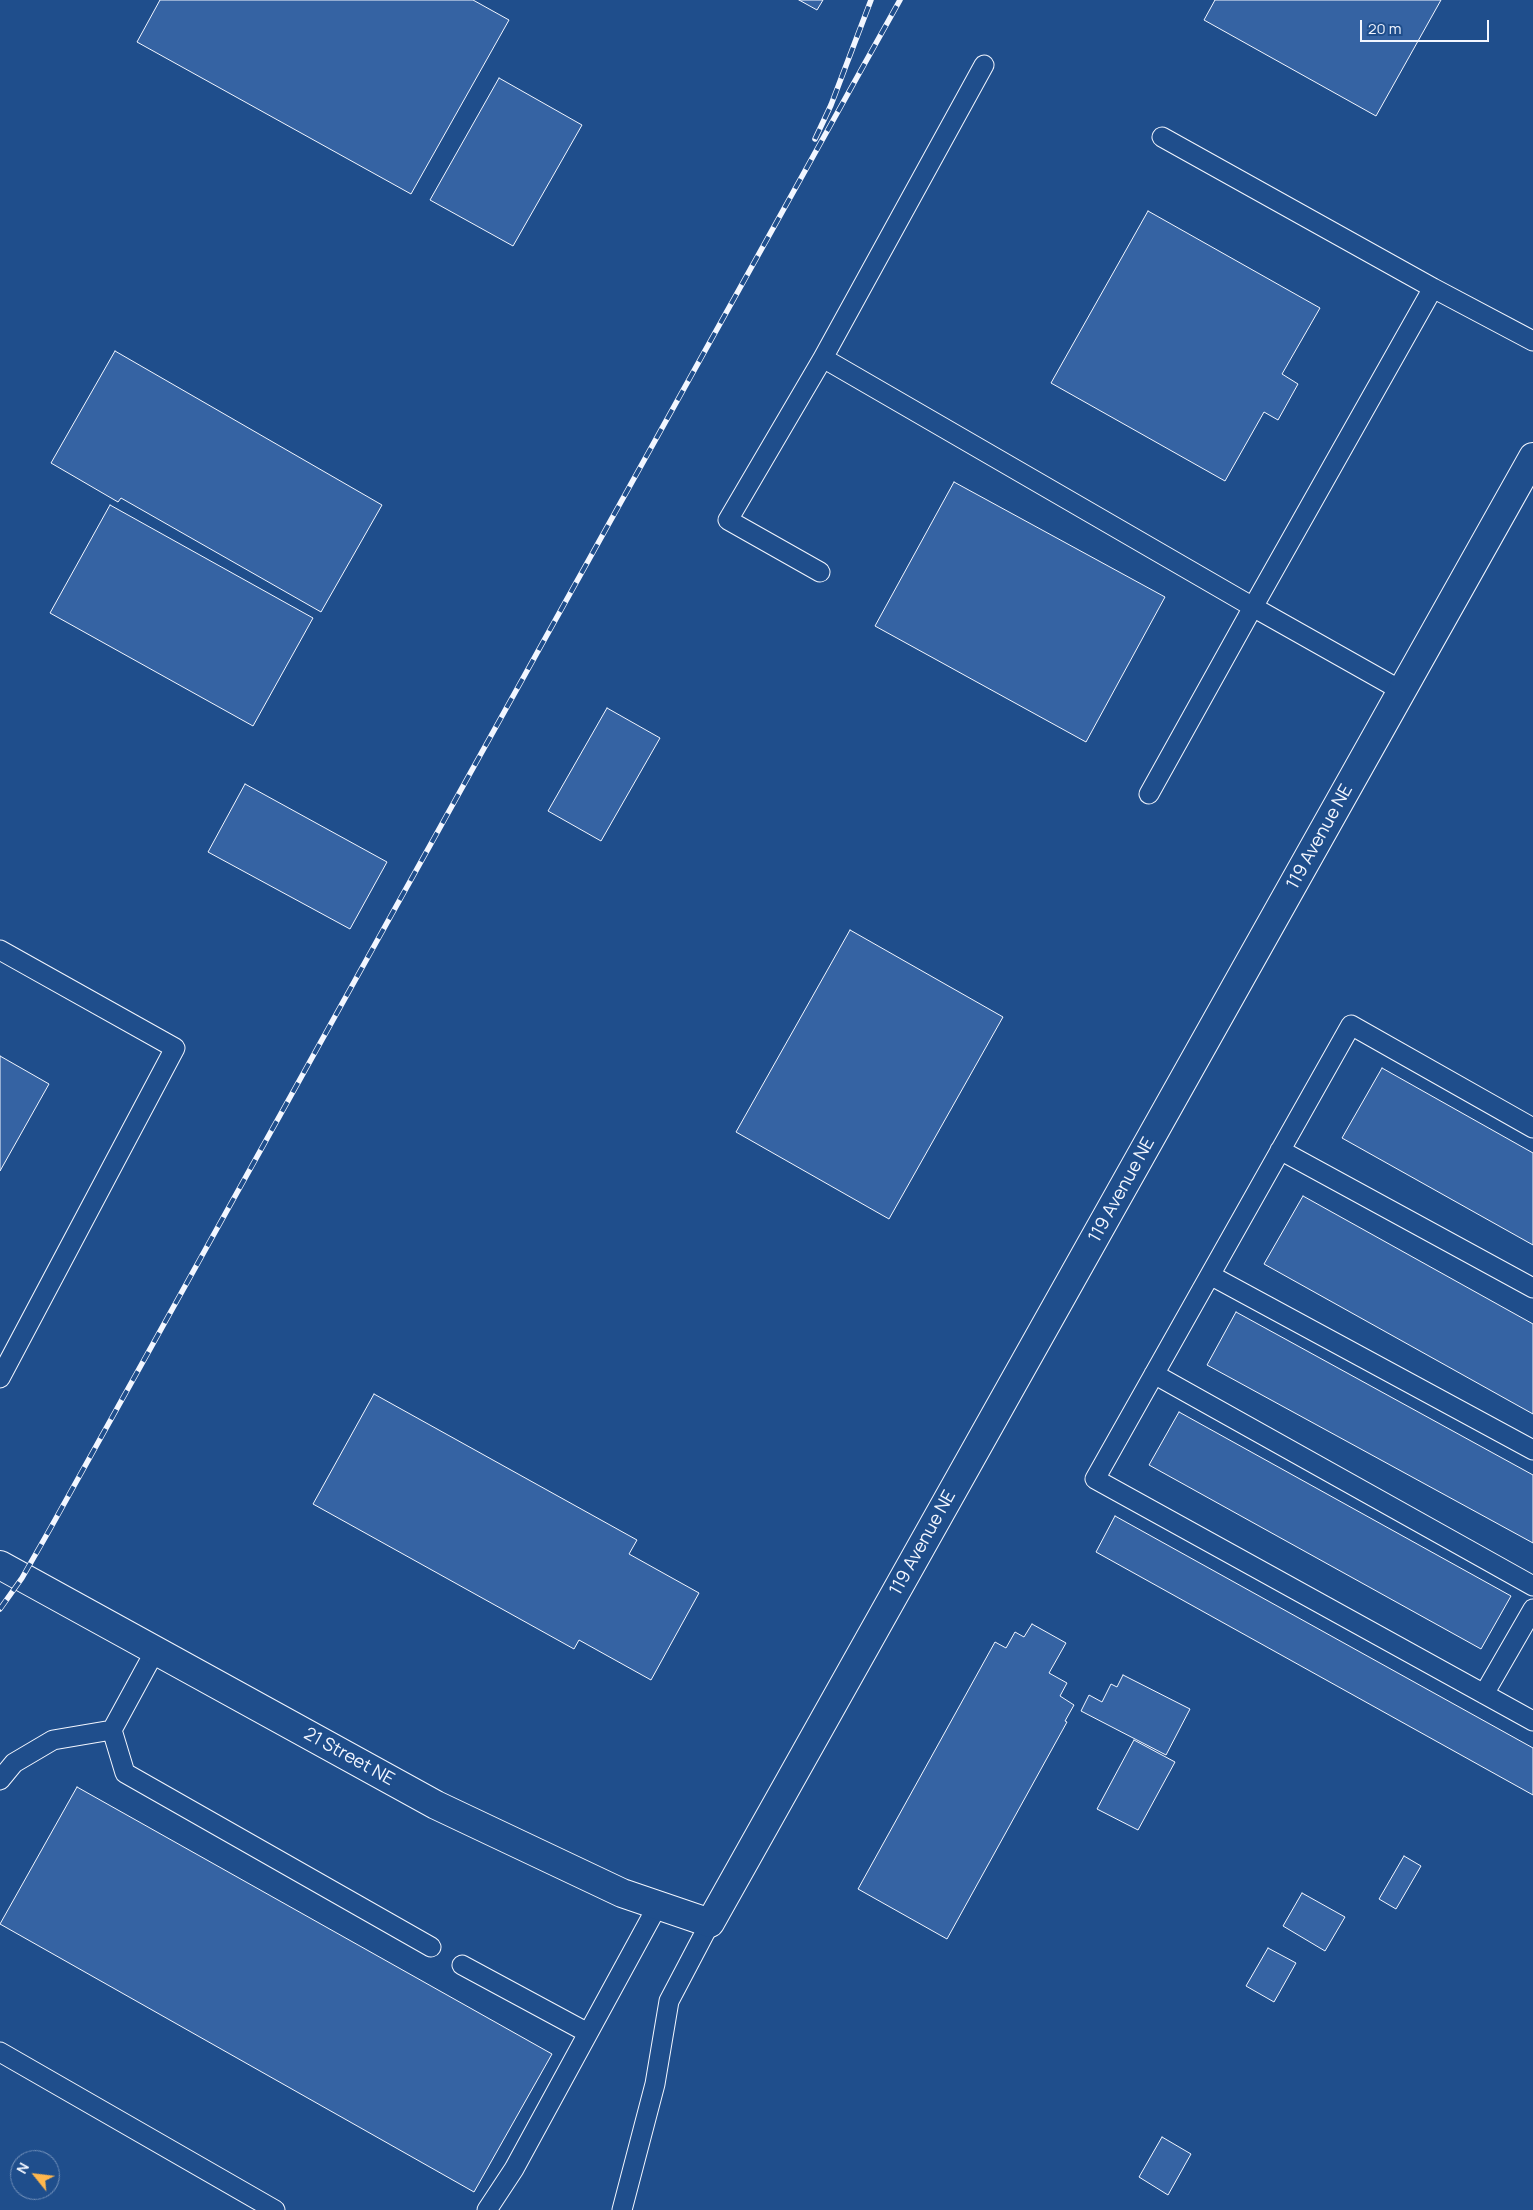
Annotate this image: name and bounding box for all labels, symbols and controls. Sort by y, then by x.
scale bar [1363,10,1492,42]
text: 20 m [1368,18,1401,39]
street label: 119 Avenue NE [1282,781,1358,893]
street label: 119 Avenue NE [1084,1134,1160,1246]
street label: 119 Avenue NE [885,1487,961,1599]
street label: 21 Street NE [300,1723,398,1791]
north arrow [10,2150,60,2200]
text: N [12,2159,33,2177]

